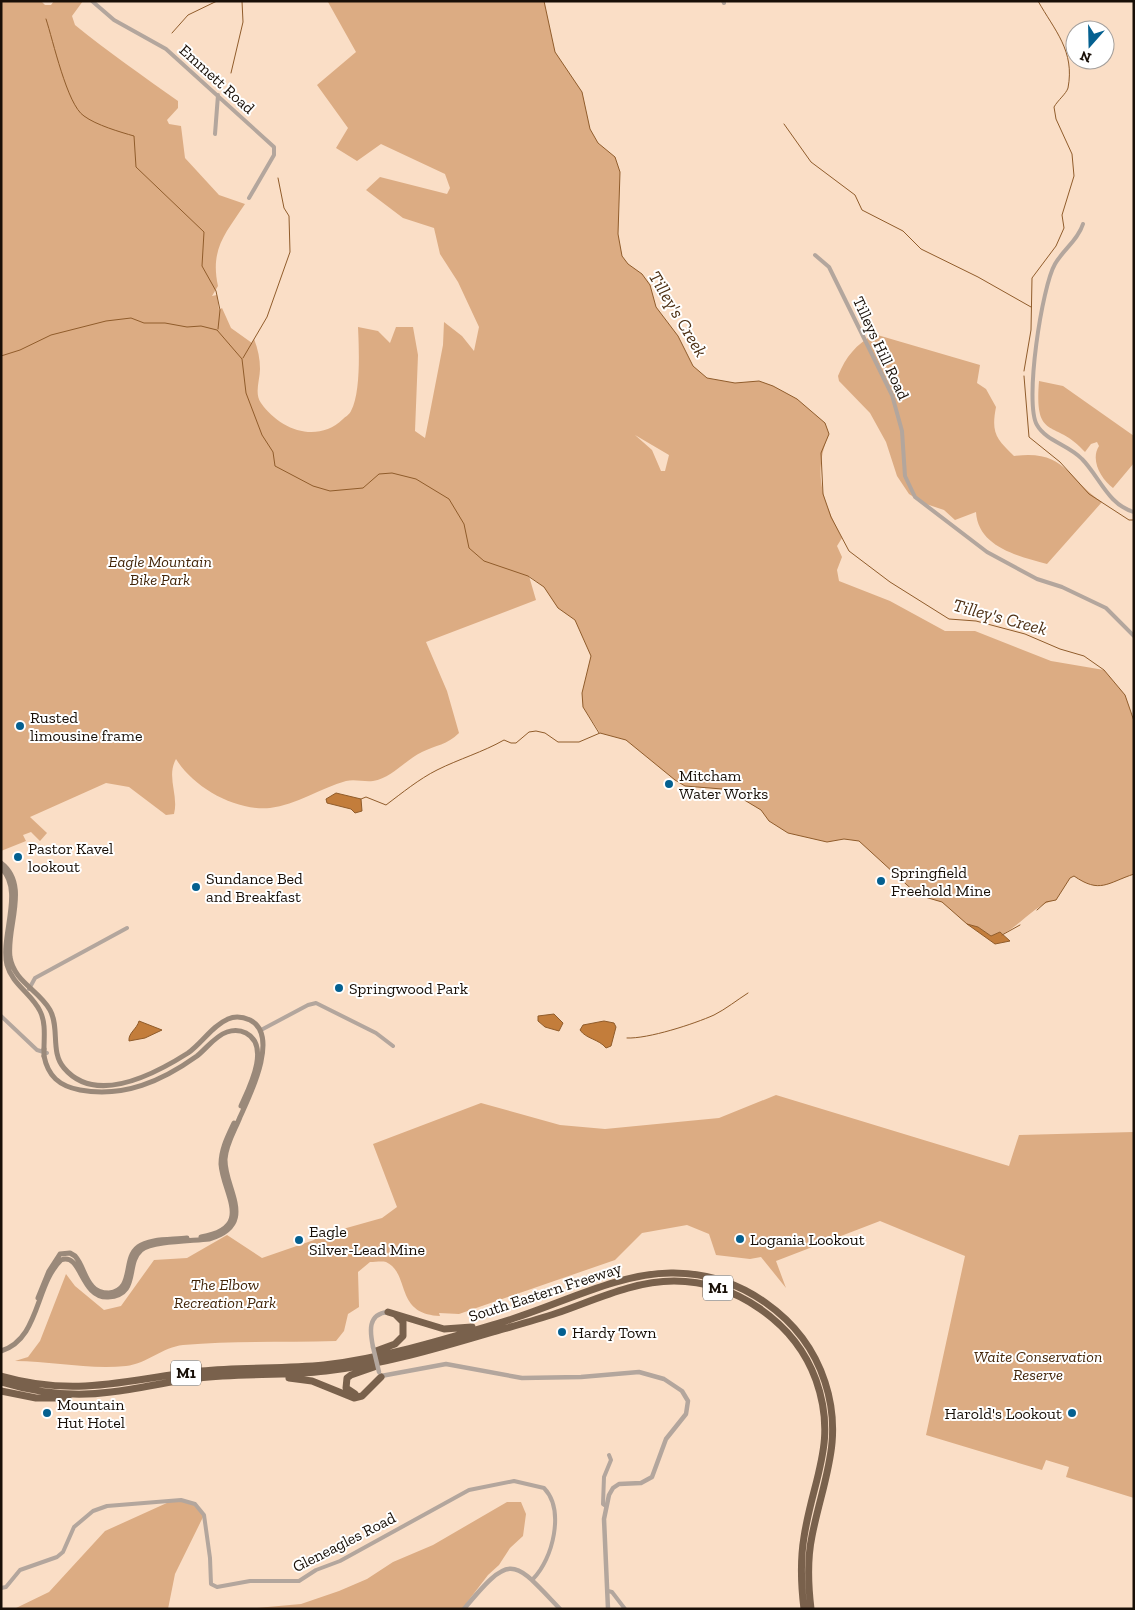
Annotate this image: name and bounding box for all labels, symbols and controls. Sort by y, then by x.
north arrow [1065,20,1115,70]
street label: Emmett Road [176,40,259,118]
text: N [1077,47,1094,67]
water label: Tilley's Creek [644,267,712,361]
street label: Tilleys Hill Road [849,293,913,403]
park label: Eagle Mountain Bike Park [108,552,212,589]
water label: Tilley's Creek [951,594,1049,640]
place label: Rusted limousine frame [30,708,142,745]
marker: Rusted limousine frame [14,720,26,732]
place label: Mitcham Water Works [679,766,768,803]
marker: Mitcham Water Works [663,778,675,790]
place label: Pastor Kavel lookout [28,839,113,876]
marker: Pastor Kavel lookout [12,851,24,863]
place label: Springfield Freehold Mine [891,863,991,900]
place label: Sundance Bed and Breakfast [206,869,303,906]
marker: Springfield Freehold Mine [875,875,887,887]
marker: Sundance Bed and Breakfast [190,881,202,893]
place label: Springwood Park [349,979,469,998]
marker: Springwood Park [333,982,345,994]
place label: Eagle Silver-Lead Mine [309,1222,425,1259]
place label: Logania Lookout [750,1230,865,1249]
marker: Logania Lookout [734,1233,746,1245]
marker: Eagle Silver-Lead Mine [293,1234,305,1246]
street label: South Eastern Freeway [466,1258,625,1326]
park label: The Elbow Recreation Park [174,1275,276,1312]
road number: M1 [703,1276,733,1300]
place label: Hardy Town [572,1323,657,1342]
marker: Hardy Town [556,1326,568,1338]
park label: Waite Conservation Reserve [974,1347,1102,1384]
road number: M1 [171,1360,201,1386]
place label: Mountain Hut Hotel [57,1395,125,1432]
place label: Harold's Lookout [945,1404,1062,1423]
marker: Mountain Hut Hotel [41,1407,53,1419]
marker: Harold's Lookout [1066,1407,1078,1419]
street label: Gleneagles Road [289,1508,399,1576]

